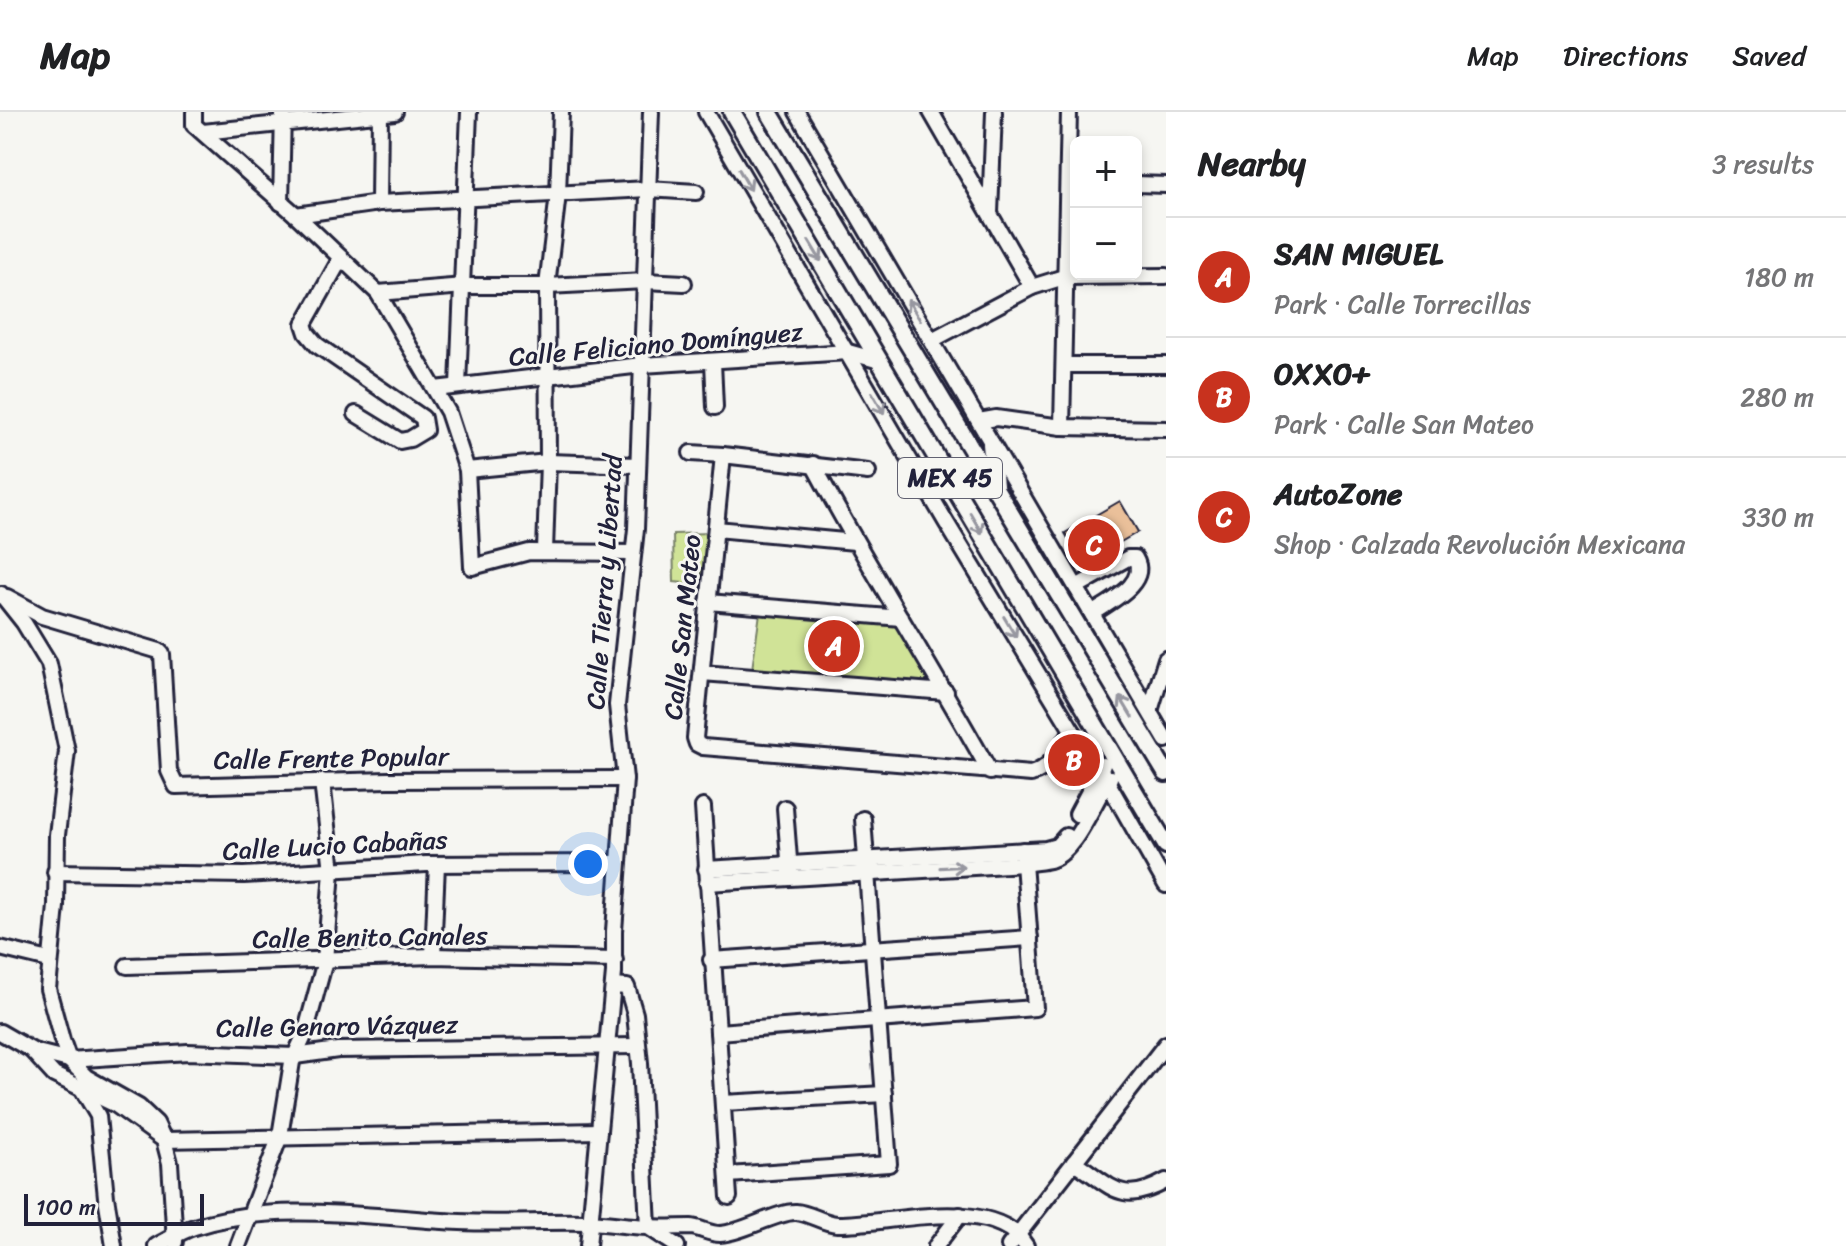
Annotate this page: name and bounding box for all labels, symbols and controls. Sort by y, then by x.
text: Map [40,22,110,89]
text: Map [1467,31,1519,80]
text: Directions [1563,31,1688,80]
text: Saved [1732,31,1806,80]
text: Nearby [1198,134,1306,194]
map controls [1070,136,1142,280]
button: + [1070,136,1142,208]
text: 3 results [1712,141,1814,187]
one-way arrow [737,168,753,191]
button: − [1070,208,1142,280]
text: SAN MIGUEL [1274,227,1443,281]
one-way arrow [807,239,823,262]
text: A [1215,254,1233,300]
text: 180 m [1744,254,1814,300]
text: Park · Calle Torrecillas [1274,281,1531,327]
one-way arrow [906,299,922,322]
street label: Calle Feliciano Domínguez [507,308,806,380]
text: OXXO+ [1274,347,1371,401]
text: B [1216,374,1232,420]
text: 280 m [1740,374,1814,420]
one-way arrow [870,391,886,414]
text: Park · Calle San Mateo [1274,401,1534,447]
street label: Calle Tierra y Libertad [572,451,636,711]
road number: MEX 45 [898,458,1002,498]
text: AutoZone [1274,467,1402,521]
text: C [1216,494,1232,540]
text: 330 m [1742,494,1814,540]
one-way arrow [968,511,984,534]
pin: C [1068,515,1120,575]
text: Shop · Calzada Revolución Mexicana [1274,521,1685,567]
street label: Calle San Mateo [649,532,715,722]
one-way arrow [1002,615,1018,638]
pin: A [808,616,860,676]
one-way arrow [1118,696,1134,719]
pin: B [1048,730,1100,790]
street label: Calle Frente Popular [213,733,450,783]
street label: Calle Lucio Cabañas [221,816,449,874]
your location [568,844,608,884]
one-way arrow [938,860,965,875]
street label: Calle Benito Canales [252,912,489,962]
street label: Calle Genaro Vázquez [216,1001,459,1051]
text: 100 m [36,1188,96,1227]
scale bar [24,1190,204,1226]

